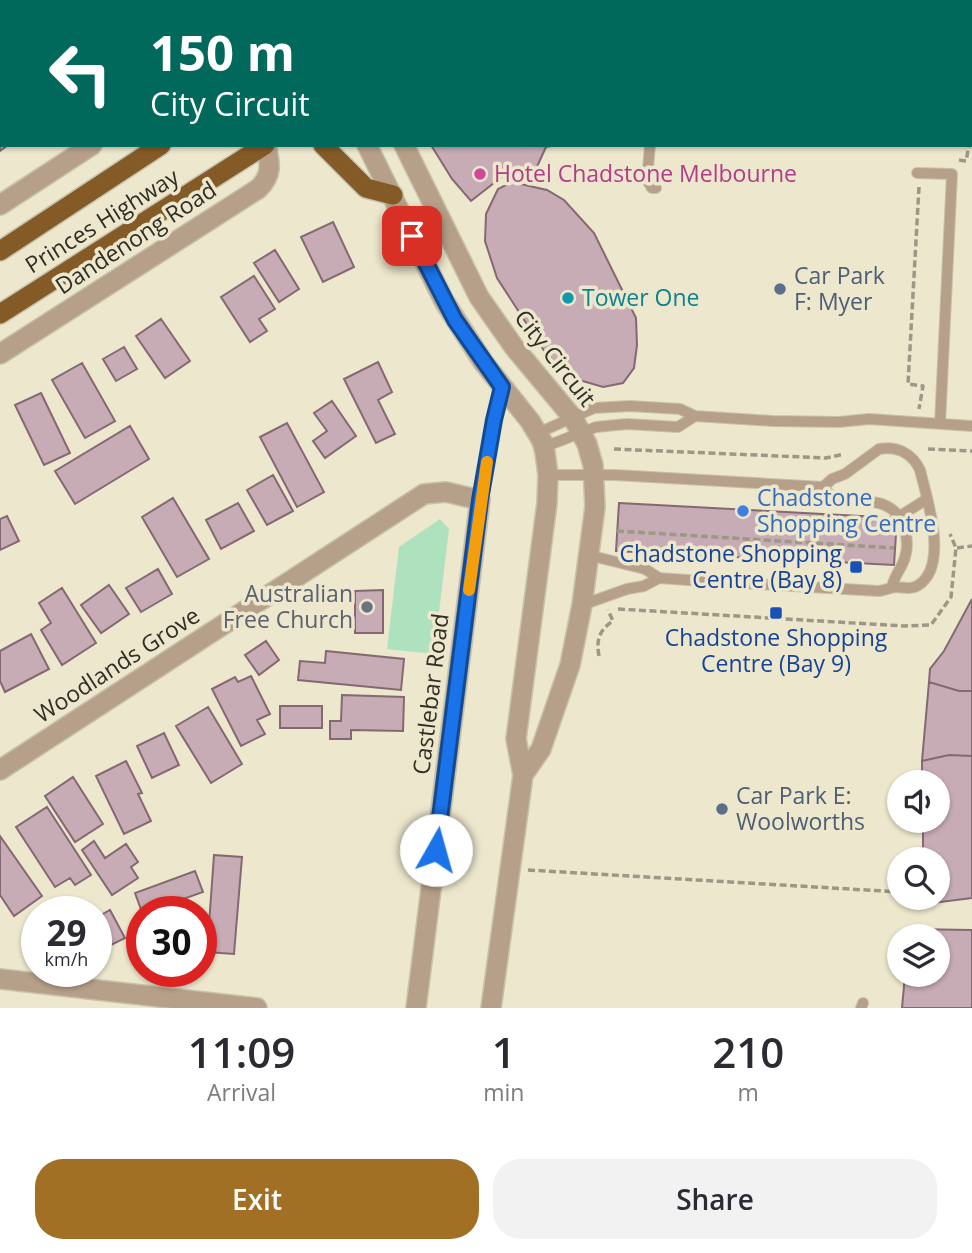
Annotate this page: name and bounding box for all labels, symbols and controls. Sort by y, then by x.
text: 150 m [150,19,295,85]
icon: left [35,28,126,119]
text: City Circuit [150,82,310,125]
place label: Hotel Chadstone Melbourne [494,157,797,189]
street label: Princes Highway [19,160,185,280]
marker: Hotel Chadstone Melbourne [472,166,488,182]
street label: Dandenong Road [49,173,222,301]
pin [382,206,442,266]
icon: arrive [393,217,431,255]
place label: Car Park F: Myer [794,259,885,317]
place label: Tower One [582,281,700,313]
marker: Car Park F: Myer [772,281,788,297]
marker: Tower One [560,290,576,306]
street label: City Circuit [508,302,604,412]
place label: Chadstone Shopping Centre [757,481,936,539]
marker: Chadstone Shopping Centre [735,503,751,519]
place label: Chadstone Shopping Centre (Bay 8) [619,537,842,595]
marker: Chadstone Shopping Centre (Bay 8) [848,559,864,575]
place label: Australian Free Church [223,577,353,635]
street label: Woodlands Grove [28,599,205,730]
marker: Australian Free Church [359,599,375,615]
marker: Chadstone Shopping Centre (Bay 9) [768,605,784,621]
street label: Castlebar Road [404,611,456,776]
place label: Chadstone Shopping Centre (Bay 9) [665,621,888,679]
map controls [887,770,950,987]
button: sound [887,770,950,833]
place label: Car Park E: Woolworths [736,779,865,837]
marker: Car Park E: Woolworths [714,801,730,817]
position arrow [399,813,473,887]
button: search [887,847,950,910]
speed limit sign: 30 [126,896,217,987]
text: 29 [46,909,87,956]
button: layers [887,924,950,987]
text: km/h [45,947,88,971]
text: 11:09 [188,1023,295,1080]
text: 1 [492,1023,516,1080]
text: 210 [712,1023,784,1080]
text: Arrival [207,1076,276,1108]
text: min [483,1076,524,1108]
text: m [738,1076,759,1108]
button: Exit [35,1159,479,1239]
button: Share [493,1159,937,1239]

